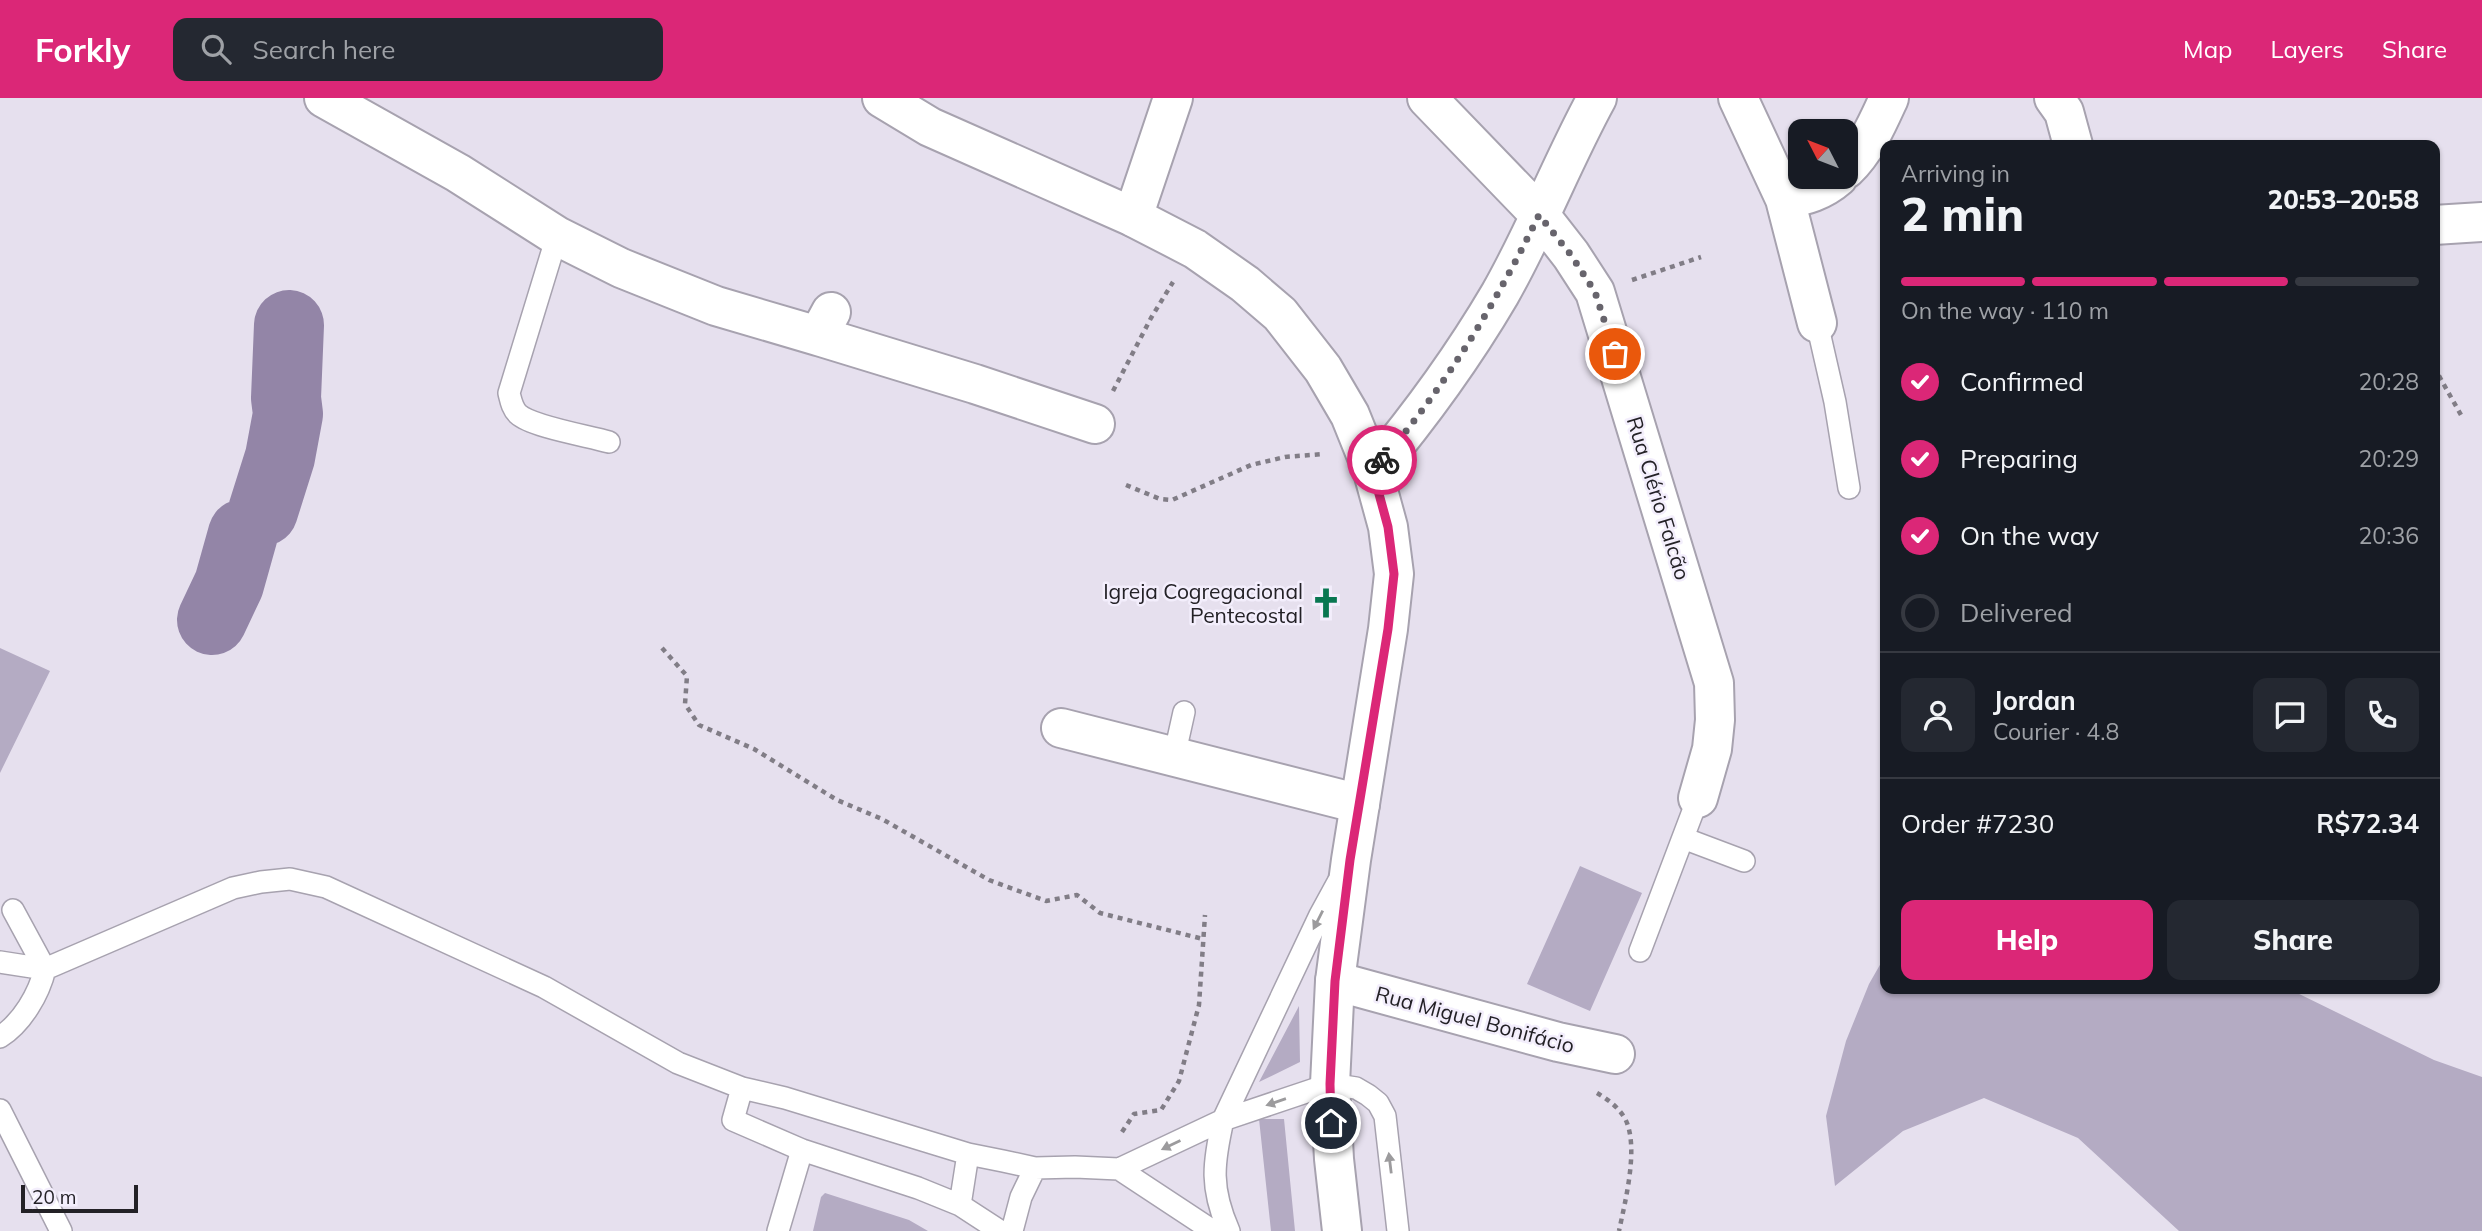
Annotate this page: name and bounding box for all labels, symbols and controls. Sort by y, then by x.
search box [173,18,663,81]
text: Forkly [35,29,131,70]
icon: search [197,30,235,68]
text: Search here [253,33,395,66]
text: Map [2183,34,2232,64]
text: Layers [2270,34,2344,64]
text: Share [2382,34,2447,64]
north arrow [1788,119,1858,189]
map controls [1788,119,1858,189]
text: Arriving in [1901,159,2010,188]
text: 20:53–20:58 [2268,183,2419,216]
text: 2 min [1901,185,2024,243]
text: On the way · 110 m [1901,296,2109,325]
pin [1585,324,1645,384]
icon: bag [1596,335,1634,373]
icon: check [1901,363,1939,401]
text: Confirmed [1960,365,2084,398]
text: 20:28 [2359,367,2419,396]
street label: Rua Clério Falcão [1622,413,1696,583]
courier [1347,425,1417,495]
icon: check [1901,440,1939,478]
icon: bike [1363,441,1401,479]
text: Preparing [1960,442,2078,475]
text: 20:29 [2359,444,2419,473]
icon: check [1901,517,1939,555]
text: On the way [1960,519,2099,552]
text: 20:36 [2359,521,2419,550]
place label: Igreja Cogregacional Pentecostal [1103,578,1303,628]
church icon: Igreja Cogregacional Pentecostal [1309,586,1343,620]
text: Delivered [1960,596,2073,629]
button: person [1901,678,1975,752]
button: chat [2253,678,2327,752]
button: phone [2345,678,2419,752]
text: Jordan [1993,684,2076,717]
text: Courier · 4.8 [1993,717,2119,746]
text: Order #7230 [1901,807,2054,840]
text: R$72.34 [2316,807,2419,840]
button: Help [1901,900,2153,980]
button: Share [2167,900,2419,980]
one-way arrow [1312,910,1323,930]
street label: Rua Miguel Bonifácio [1373,980,1577,1058]
pin [1301,1093,1361,1153]
one-way arrow [1266,1097,1287,1107]
icon: home [1312,1104,1350,1142]
one-way arrow [1161,1139,1181,1150]
one-way arrow [1385,1152,1396,1174]
scale bar [21,1182,138,1214]
text: 20 m [32,1185,76,1209]

